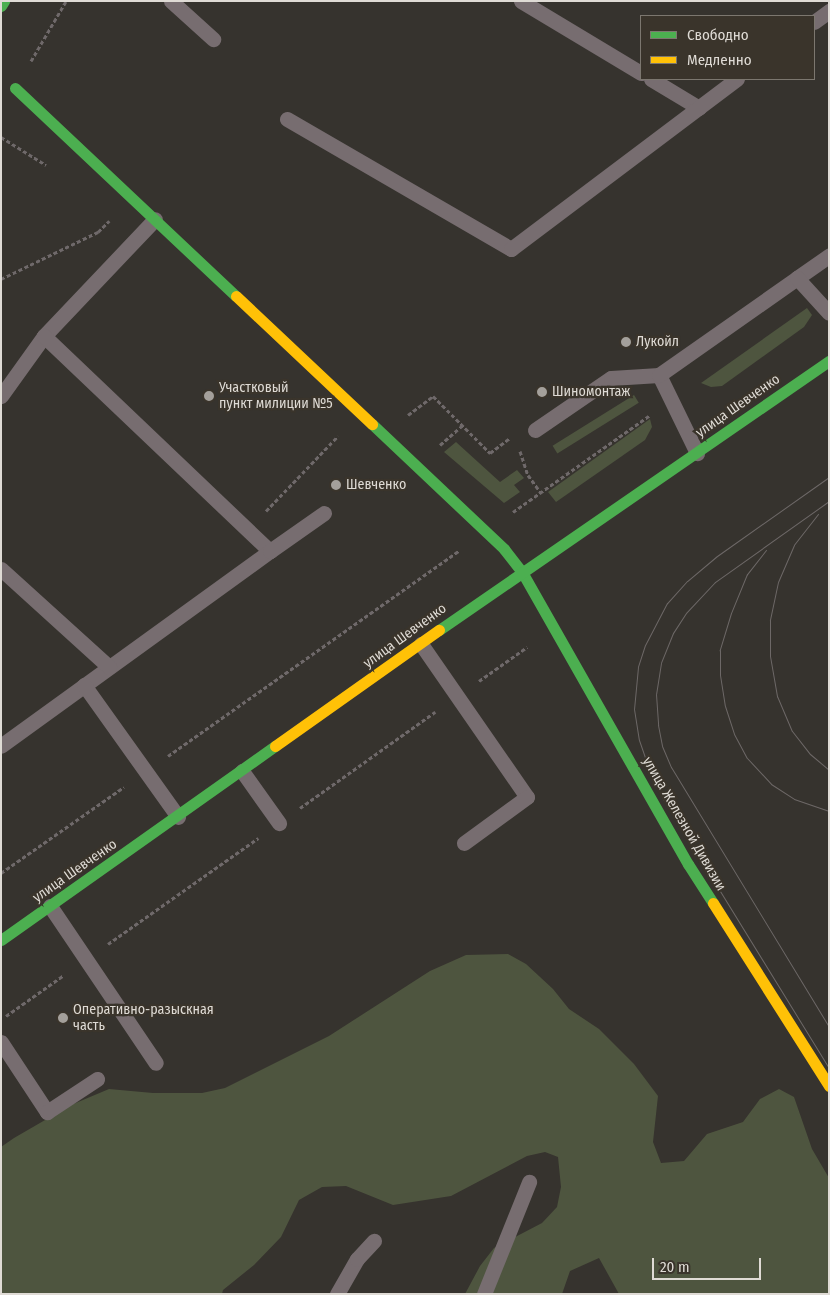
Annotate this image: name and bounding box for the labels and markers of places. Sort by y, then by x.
place label: Лукойл [636,334,679,350]
marker: Лукойл [620,336,632,348]
place label: Участковый пункт милиции №5 [219,380,333,412]
place label: Шиномонтаж [552,384,630,400]
marker: Шиномонтаж [536,386,548,398]
marker: Участковый пункт милиции №5 [203,390,215,402]
place label: Шевченко [346,477,406,493]
marker: Шевченко [330,479,342,491]
place label: Оперативно-разыскная часть [73,1002,214,1034]
marker: Оперативно-разыскная часть [57,1012,69,1024]

